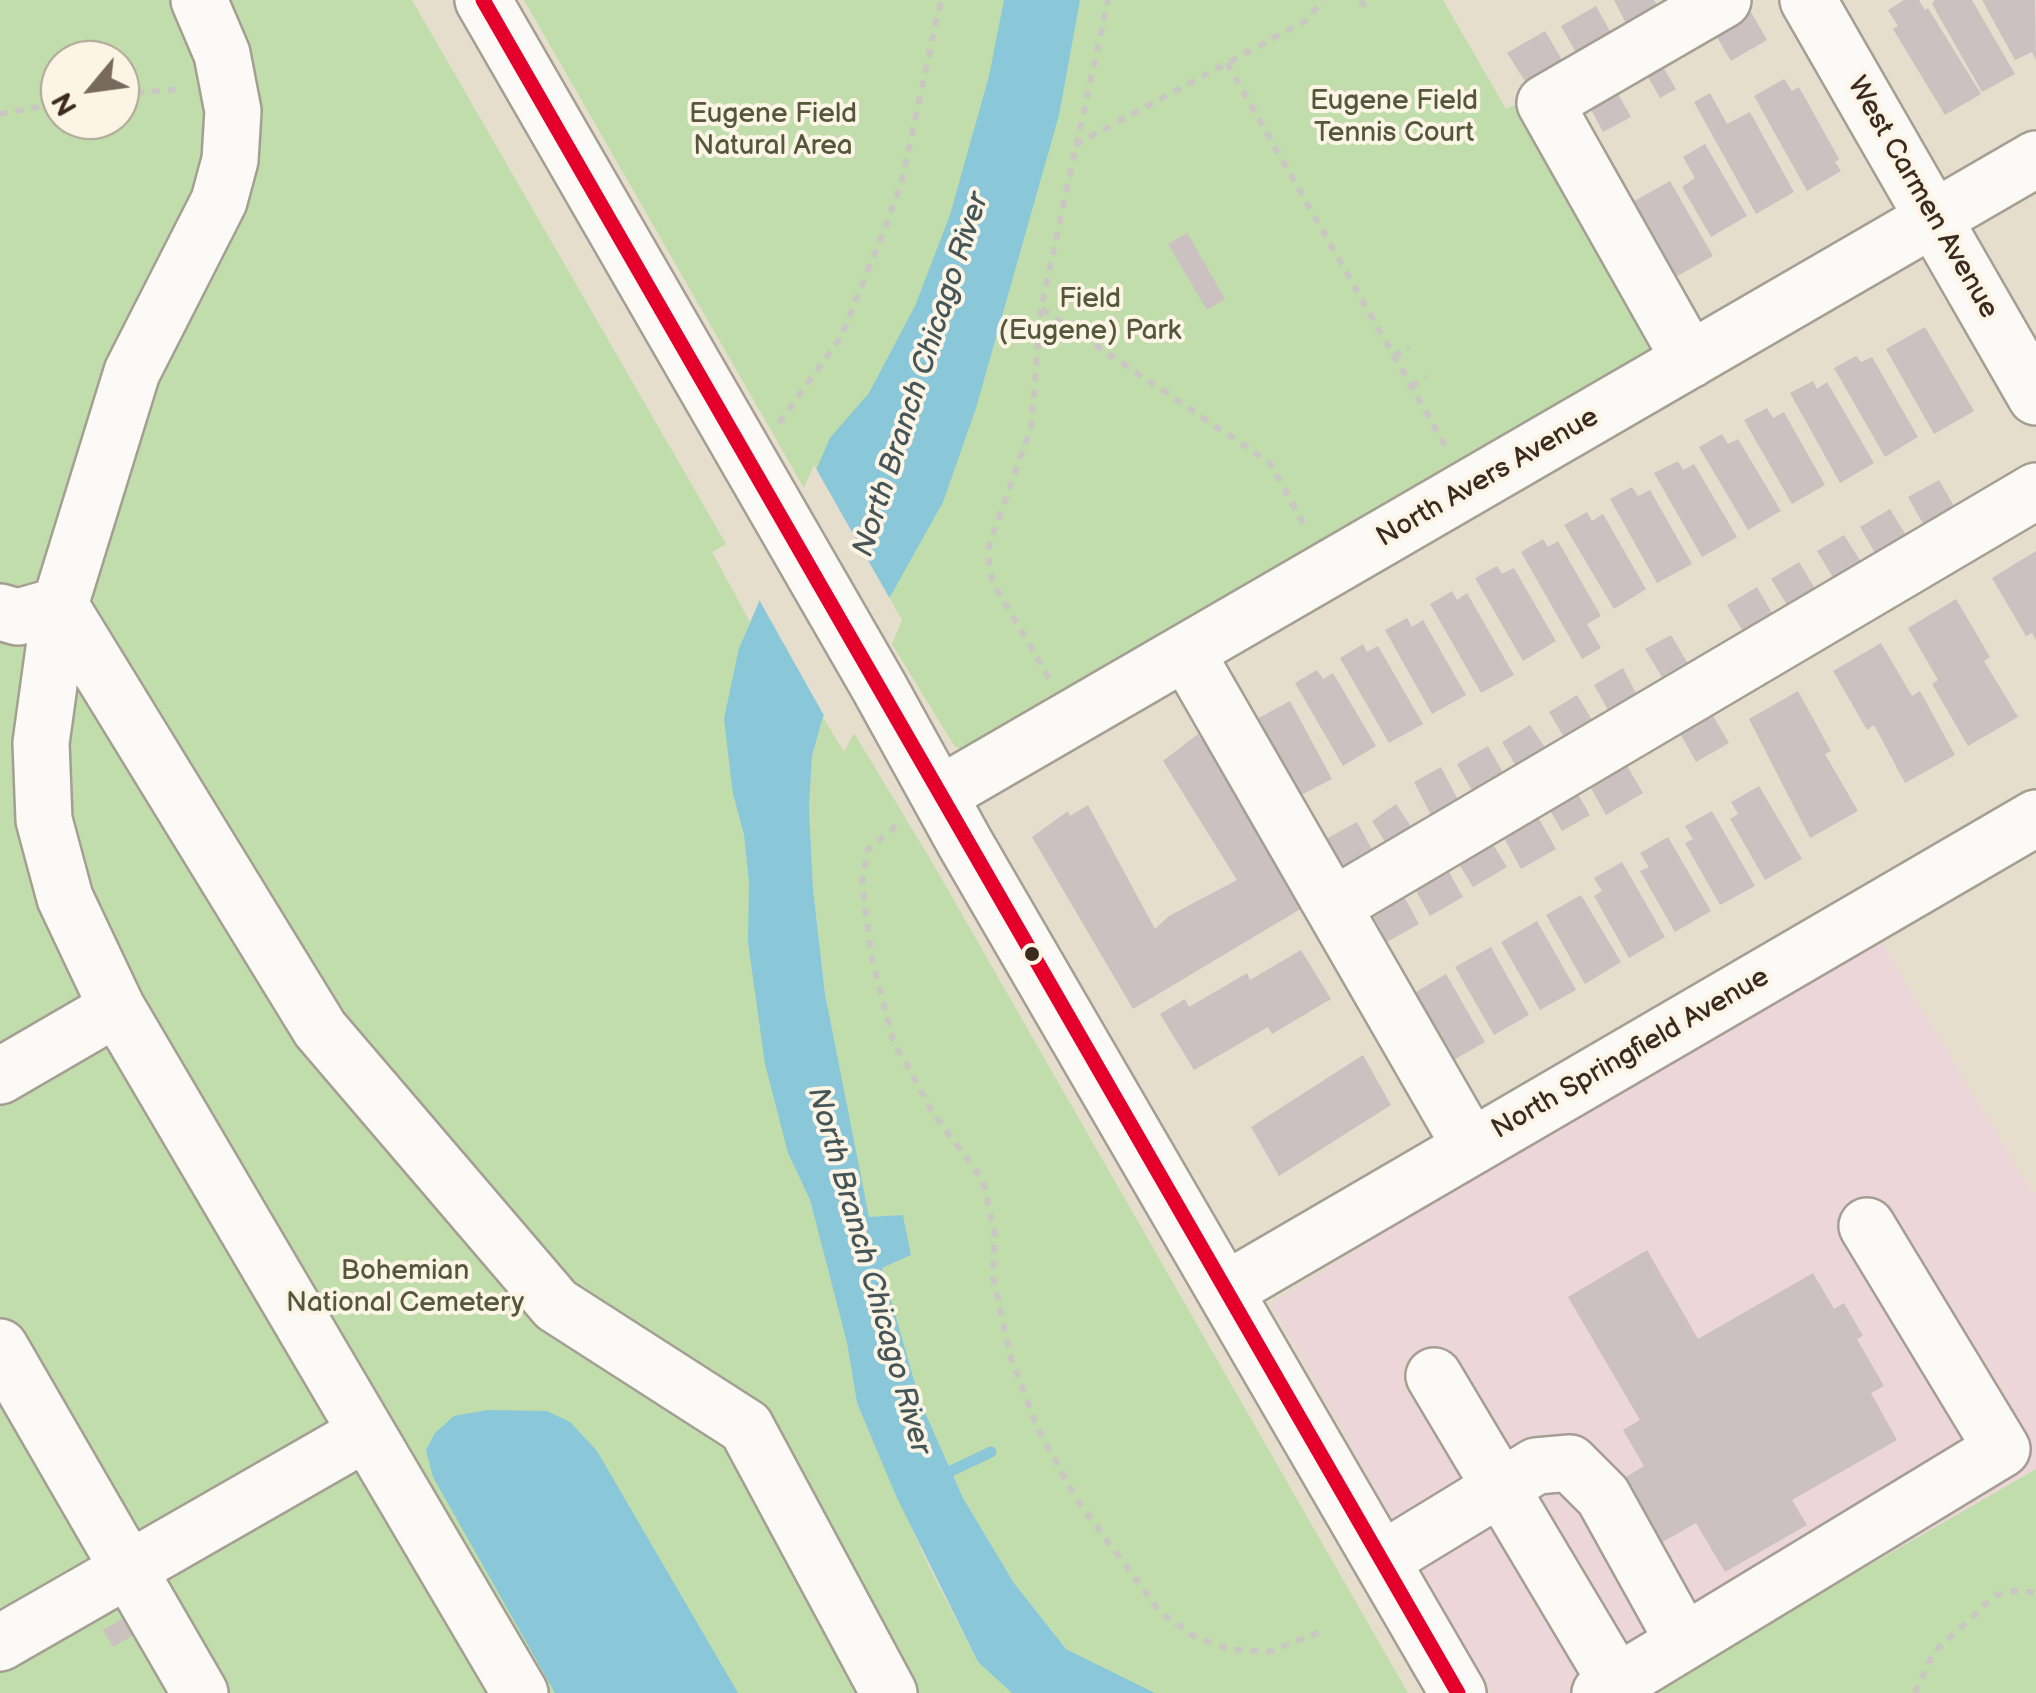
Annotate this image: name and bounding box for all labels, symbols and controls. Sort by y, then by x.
north arrow [40,40,140,140]
street label: West Carmen Avenue [1839,71,2005,325]
park label: Eugene Field Tennis Court [1310,85,1478,151]
text: N [46,87,85,121]
park label: Eugene Field Natural Area [689,98,857,164]
water label: North Branch Chicago River [846,189,998,561]
park label: Field (Eugene) Park [999,283,1181,349]
street label: North Avers Avenue [1371,401,1605,555]
unlabelled marker [1022,944,1042,964]
street label: North Springfield Avenue [1486,961,1776,1147]
water label: North Branch Chicago River [798,1083,938,1459]
park label: Bohemian National Cemetery [286,1255,524,1321]

